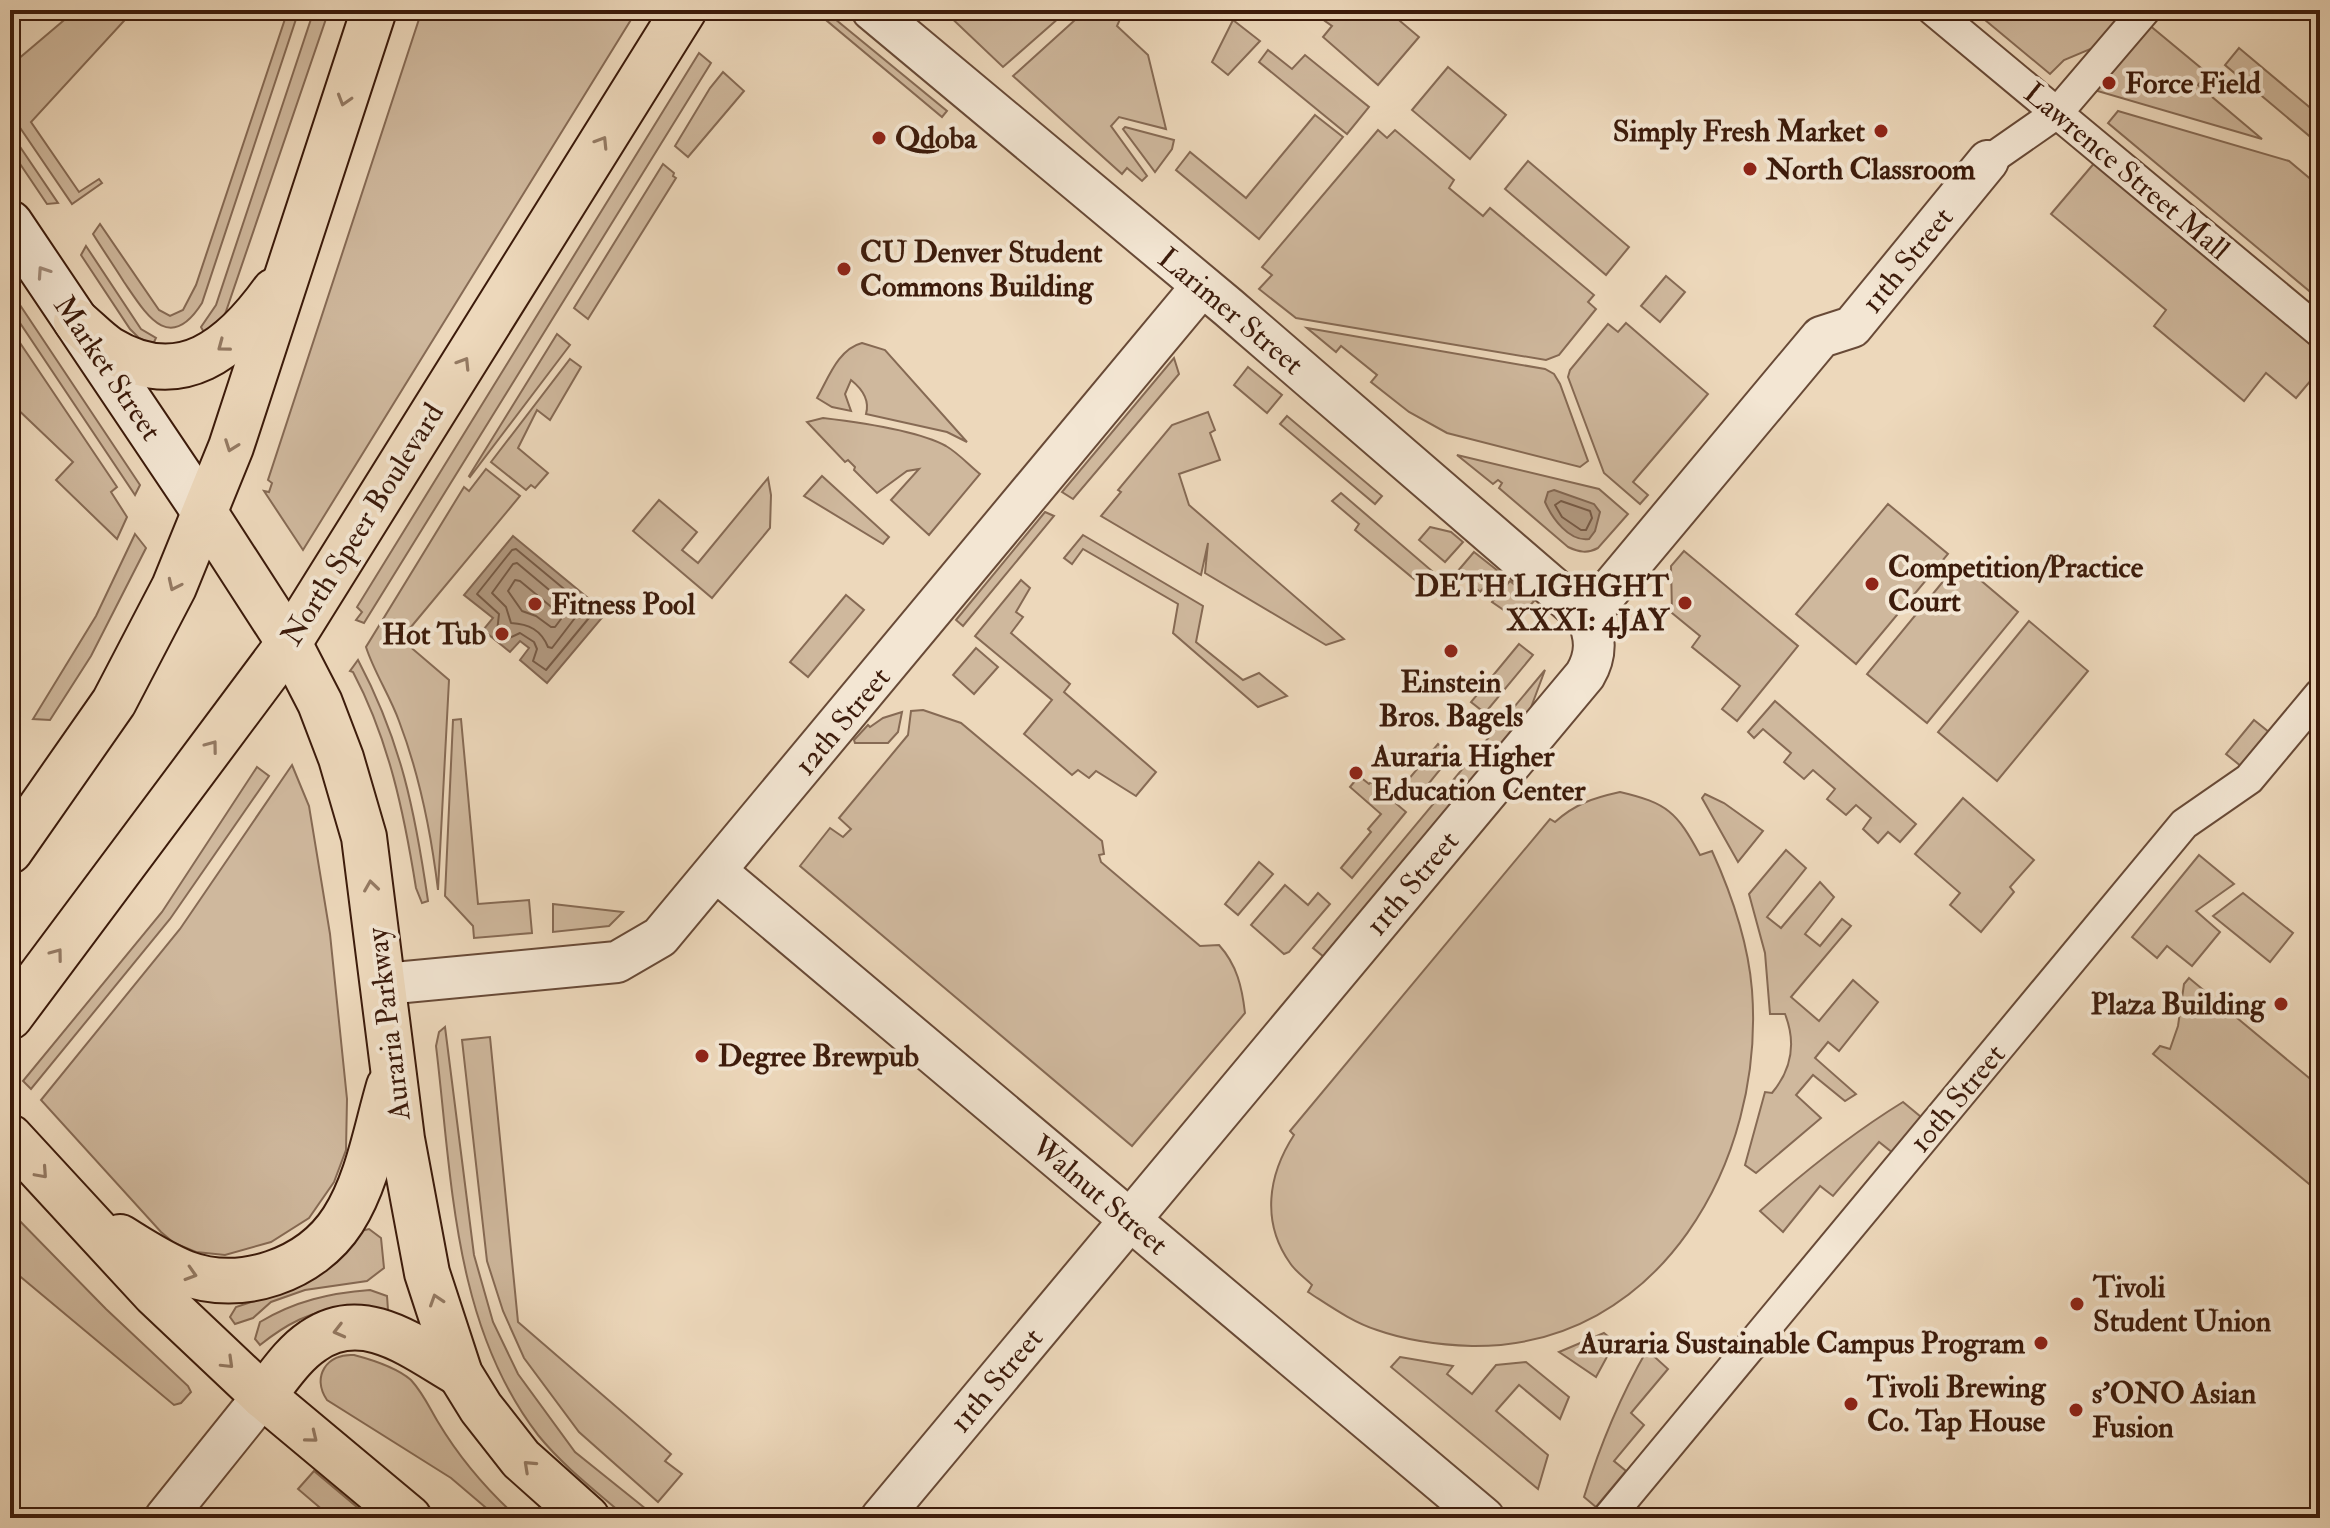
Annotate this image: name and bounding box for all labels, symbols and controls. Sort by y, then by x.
place label: Force Field [2125,65,2261,102]
street label: Lawrence Street Mall [2016,74,2237,268]
marker: Force Field [2100,74,2118,92]
one-way arrow [337,93,353,107]
place label: Simply Fresh Market [1613,113,1865,150]
place label: Qdoba [895,120,978,157]
marker: Simply Fresh Market [1872,122,1890,140]
marker: Qdoba [870,129,888,147]
one-way arrow [592,136,607,151]
place label: North Classroom [1765,151,1976,188]
marker: North Classroom [1741,160,1759,178]
street label: 11th Street [1854,200,1961,321]
place label: CU Denver Student Commons Building [860,234,1103,305]
street label: Larimer Street [1150,240,1311,383]
marker: CU Denver Student Commons Building [835,260,853,278]
one-way arrow [38,266,53,281]
street label: Market Street [46,289,170,448]
one-way arrow [217,336,232,350]
one-way arrow [454,357,469,371]
street label: North Speer Boulevard [273,396,452,652]
one-way arrow [224,438,241,452]
place label: Competition/Practice Court [1888,549,2144,620]
place label: DETH LIGHGHT XXXI: 4JAY [1415,568,1670,639]
marker: Competition/Practice Court [1863,575,1881,593]
one-way arrow [168,577,184,591]
place label: Fitness Pool [551,586,695,623]
marker: DETH LIGHGHT XXXI: 4JAY [1676,594,1694,612]
marker: Fitness Pool [526,595,544,613]
place label: Hot Tub [382,616,486,653]
marker: Hot Tub [493,625,511,643]
marker: Einstein Bros. Bagels [1442,642,1460,660]
street label: 12th Street [786,659,899,783]
place label: Einstein Bros. Bagels [1379,664,1523,735]
place label: Auraria Higher Education Center [1370,738,1586,809]
one-way arrow [202,740,216,755]
marker: Auraria Higher Education Center [1347,764,1365,782]
street label: 11th Street [1358,823,1467,943]
one-way arrow [363,879,380,893]
street label: Auraria Parkway [358,925,419,1123]
one-way arrow [47,949,61,963]
place label: Plaza Building [2091,986,2266,1023]
marker: Plaza Building [2272,995,2290,1013]
street label: 10th Street [1901,1036,2014,1160]
place label: Degree Brewpub [718,1038,919,1075]
marker: Degree Brewpub [693,1047,711,1065]
street label: Walnut Street [1023,1127,1176,1263]
one-way arrow [32,1164,47,1179]
one-way arrow [183,1265,197,1281]
place label: Tivoli Student Union [2092,1269,2272,1340]
one-way arrow [429,1294,445,1308]
marker: Tivoli Student Union [2068,1295,2086,1313]
street label: 11th Street [942,1320,1051,1440]
one-way arrow [332,1322,346,1339]
place label: Auraria Sustainable Campus Program [1577,1325,2026,1362]
marker: Auraria Sustainable Campus Program [2032,1334,2050,1352]
one-way arrow [219,1354,233,1368]
place label: Tivoli Brewing Co. Tap House [1866,1369,2047,1440]
place label: s'ONO Asian Fusion [2092,1375,2257,1446]
marker: Tivoli Brewing Co. Tap House [1842,1395,1860,1413]
marker: s'ONO Asian Fusion [2067,1401,2085,1419]
one-way arrow [303,1427,317,1442]
one-way arrow [524,1461,538,1476]

